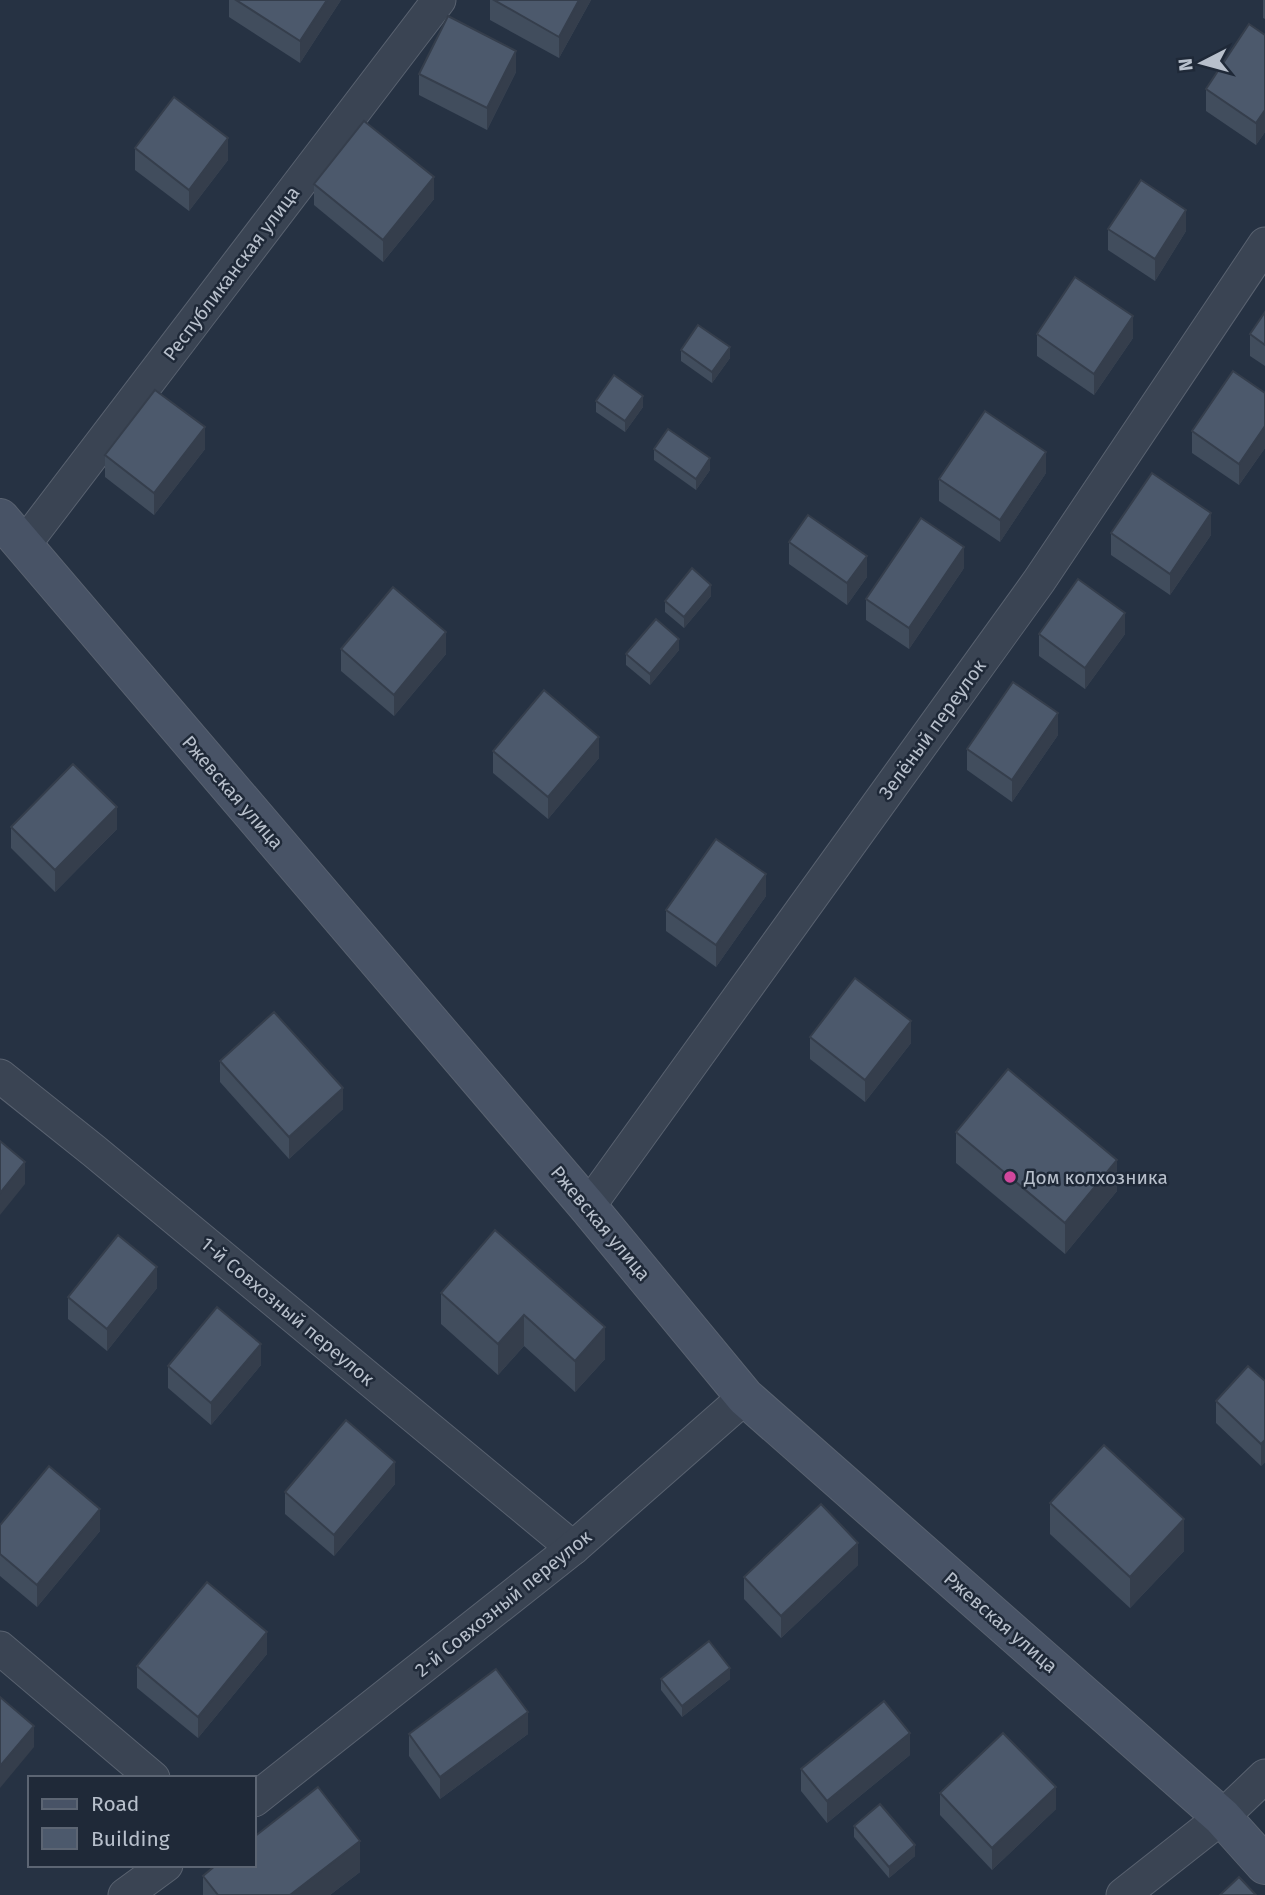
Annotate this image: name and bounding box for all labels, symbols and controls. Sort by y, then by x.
north arrow [1167,28,1237,98]
text: N [1173,57,1198,72]
street label: Республиканская улица [158,182,304,365]
street label: Зелёный переулок [874,655,991,804]
street label: Ржевская улица [177,731,288,854]
street label: Ржевская улица [546,1161,655,1285]
place label: Дом колхозника [1023,1166,1168,1189]
marker: Дом колхозника [1002,1169,1018,1185]
street label: 1-й Совхозный переулок [196,1232,379,1391]
street label: 2-й Совхозный переулок [410,1525,596,1682]
street label: Ржевская улица [939,1567,1062,1678]
legend [28,1776,256,1867]
text: Road [91,1791,139,1817]
text: Building [91,1826,170,1852]

